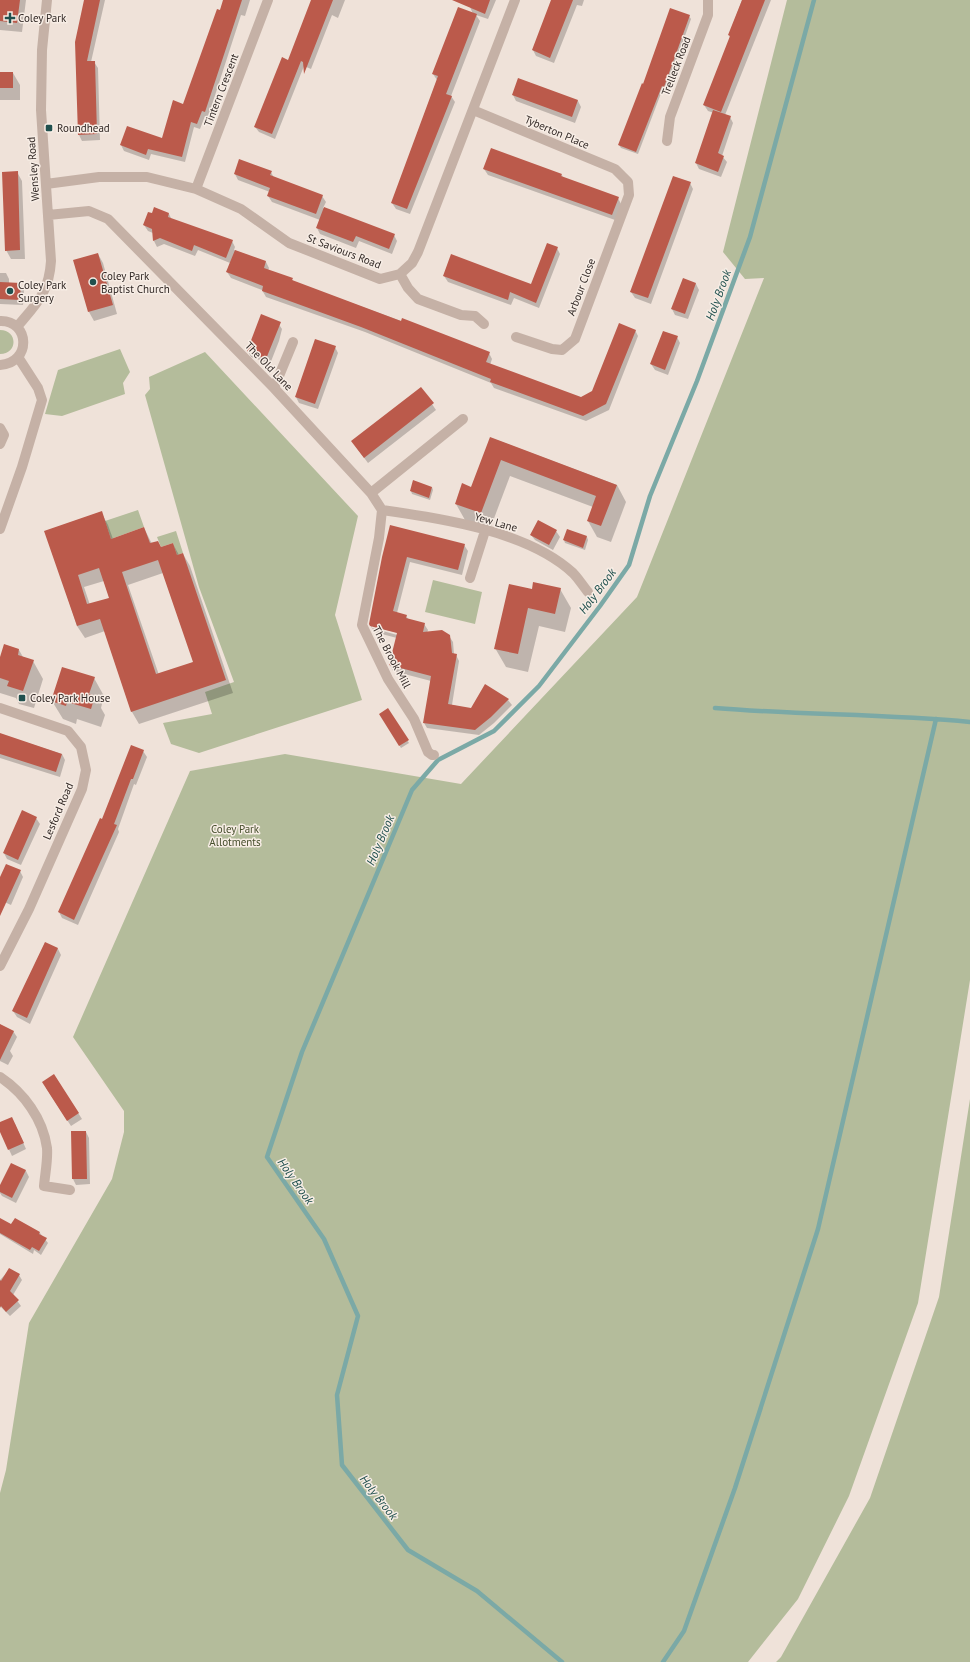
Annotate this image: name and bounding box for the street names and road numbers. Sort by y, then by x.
street label: Trelleck Road [658,34,694,98]
street label: Tintern Crescent [201,51,241,128]
street label: Tyberton Place [523,112,592,152]
street label: Wensley Road [24,136,42,202]
street label: St Saviours Road [305,230,383,272]
street label: Arbour Close [564,256,598,318]
street label: The Old Lane [242,339,296,394]
street label: Yew Lane [473,509,519,535]
street label: The Brook Mill [370,623,415,691]
street label: Lesford Road [40,780,76,842]

